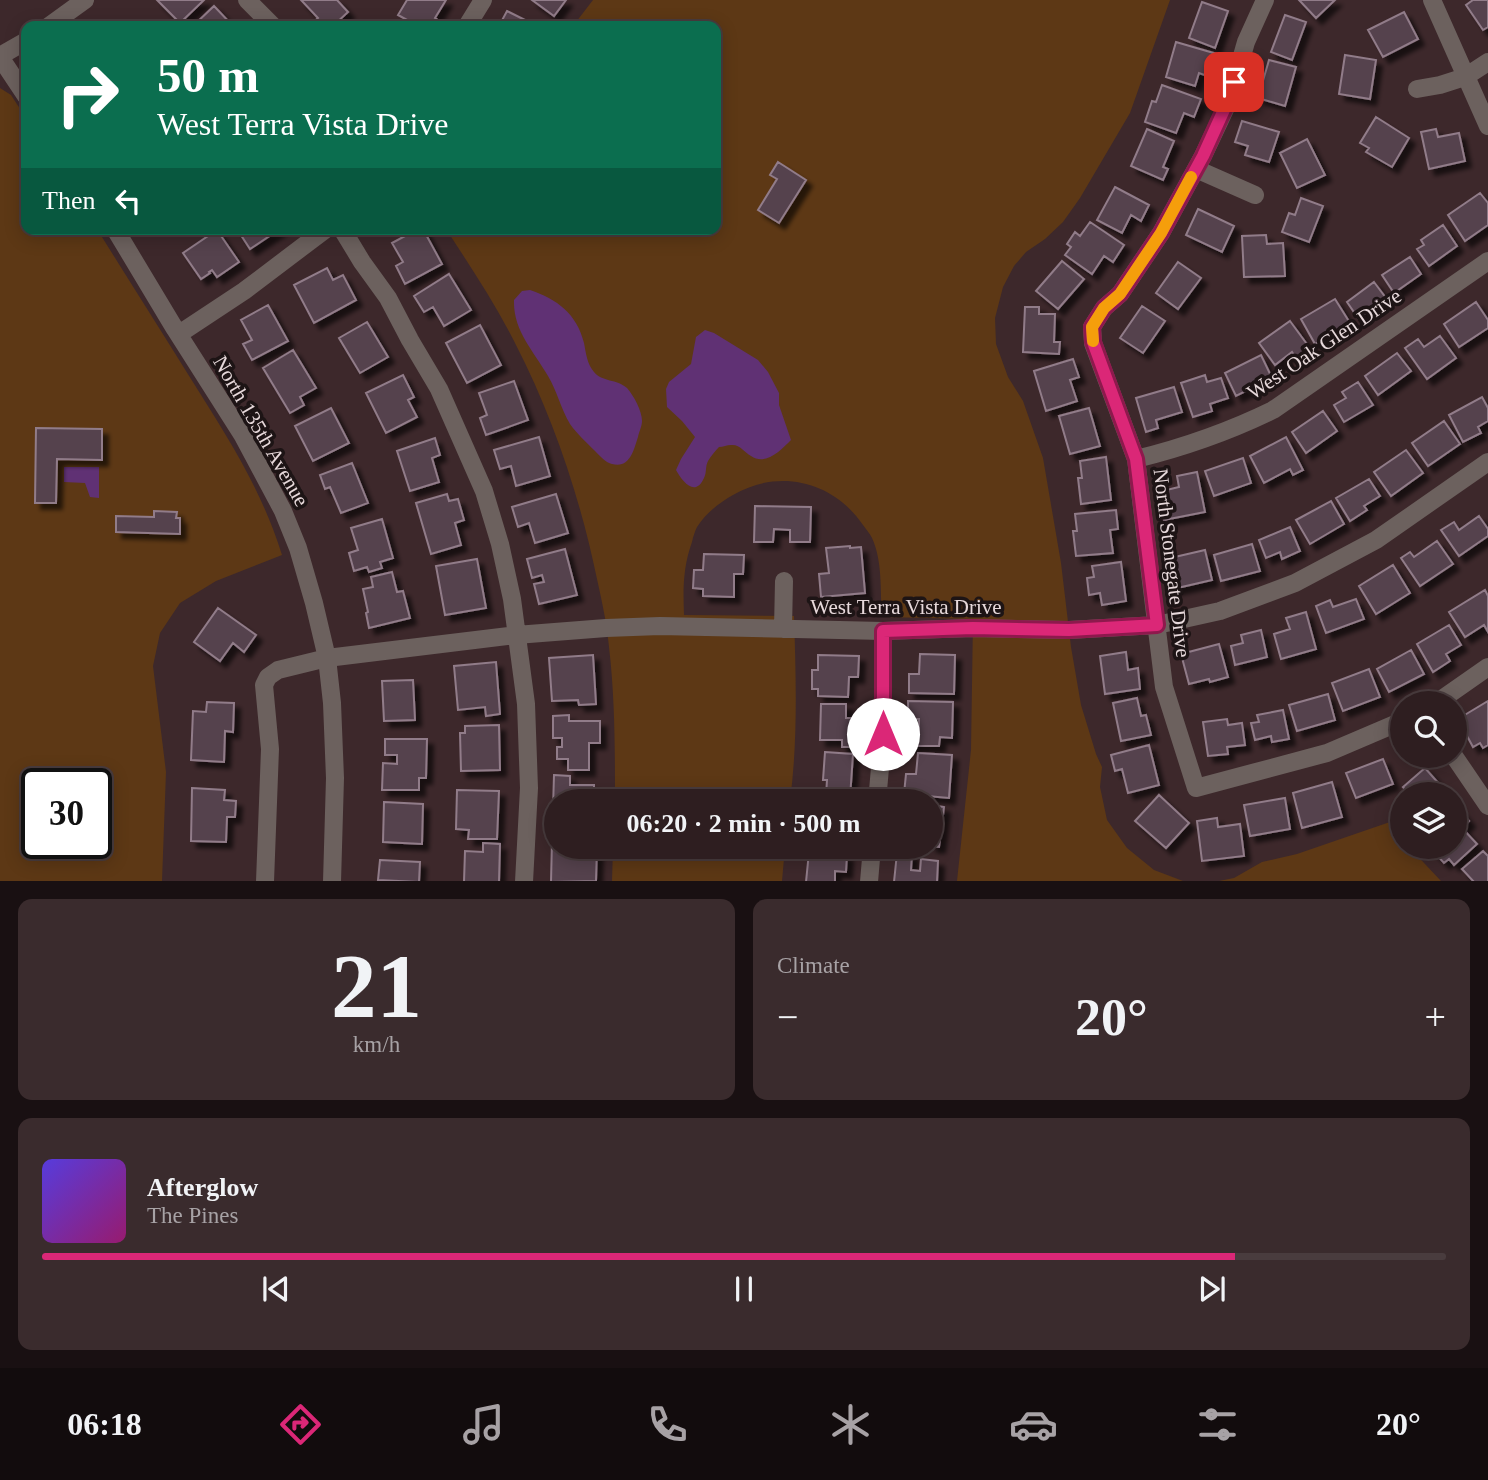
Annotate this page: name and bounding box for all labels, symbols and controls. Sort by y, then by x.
text: 50 m [157,48,259,103]
icon: right [42,49,133,140]
pin [1204,52,1264,112]
icon: arrive [1215,63,1253,101]
text: West Terra Vista Drive [157,106,449,142]
icon: left [109,182,147,220]
text: Then [42,186,95,215]
street label: West Oak Glen Drive [1242,283,1406,405]
street label: North 135th Avenue [208,351,314,511]
street label: North Stonegate Drive [1149,467,1195,659]
street label: West Terra Vista Drive [810,595,1002,619]
map controls [1390,691,1467,859]
button: search [1390,691,1467,768]
position arrow [846,697,920,771]
speed limit sign: 30 [21,768,112,859]
button: layers [1390,782,1467,859]
text: 06:20 · 2 min · 500 m [627,809,861,838]
text: 21 [331,936,422,1037]
text: Climate [777,953,850,978]
text: 20° [1075,989,1148,1046]
text: − [777,996,798,1038]
text: + [1425,996,1446,1038]
text: km/h [353,1032,400,1057]
text: Afterglow [147,1173,258,1202]
text: The Pines [147,1203,238,1228]
icon: previous [257,1270,295,1308]
icon: pause [725,1270,763,1308]
icon: next [1193,1270,1231,1308]
icon: directions [276,1400,325,1449]
icon: music [459,1400,508,1449]
icon: phone [643,1400,692,1449]
icon: climate [826,1400,875,1449]
icon: car [1009,1400,1058,1449]
icon: filters [1193,1400,1242,1449]
text: 06:18 [67,1406,142,1442]
text: 20° [1376,1406,1421,1442]

